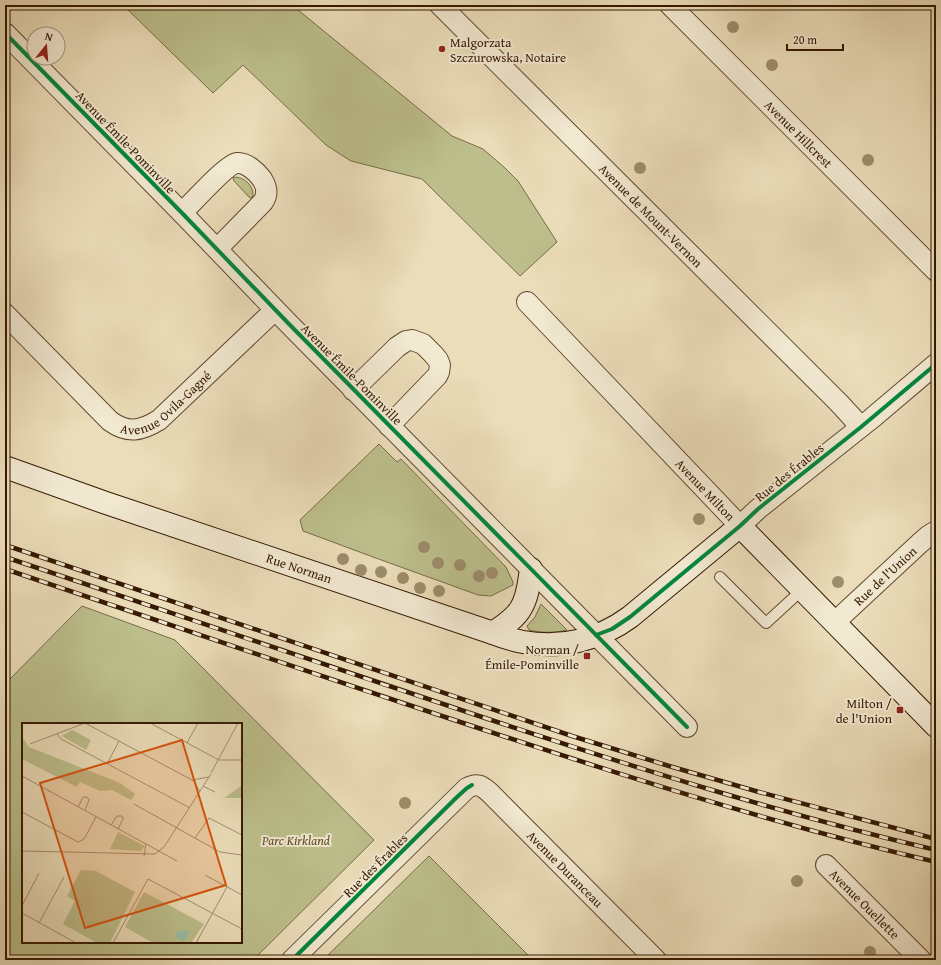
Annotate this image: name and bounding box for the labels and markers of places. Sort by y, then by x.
place label: Malgorzata Szczurowska, Notaire [450,33,566,67]
marker: Malgorzata Szczurowska, Notaire [437,44,447,54]
place label: Norman / Émile-Pominville [485,640,579,674]
marker: Norman / Émile-Pominville [582,651,592,661]
place label: Milton / de l'Union [836,694,893,728]
marker: Milton / de l'Union [895,705,905,715]

